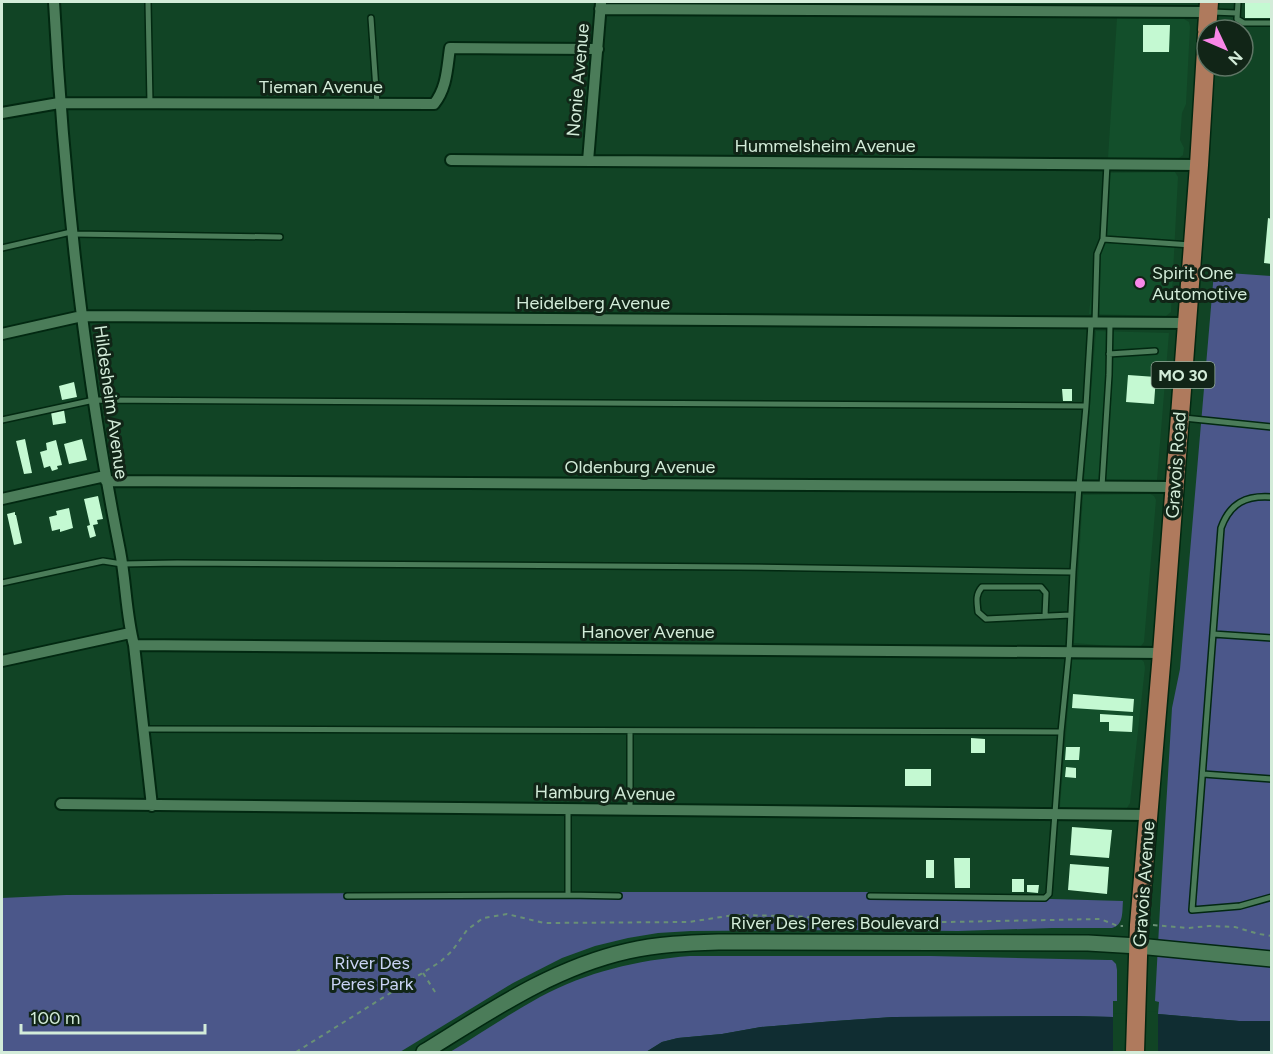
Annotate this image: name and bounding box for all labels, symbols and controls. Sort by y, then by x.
north arrow [1195,18,1255,78]
street label: Nonie Avenue [562,22,594,138]
text: N [1224,47,1247,69]
street label: Tieman Avenue [259,76,383,98]
street label: Hummelsheim Avenue [734,135,916,157]
place label: Spirit One Automotive [1152,262,1247,305]
marker: Spirit One Automotive [1133,276,1147,290]
street label: Heidelberg Avenue [516,292,670,314]
street label: Hildesheim Avenue [89,324,133,480]
road number: MO 30 [1152,362,1214,388]
street label: Gravois Road [1161,411,1191,519]
street label: Oldenburg Avenue [565,456,716,478]
street label: Hanover Avenue [581,621,715,643]
street label: Hamburg Avenue [535,781,676,805]
street label: Gravois Avenue [1129,820,1159,948]
street label: River Des Peres Boulevard [731,912,939,934]
park label: River Des Peres Park [330,952,414,995]
scale bar [21,997,206,1035]
text: 100 m [30,1007,80,1029]

